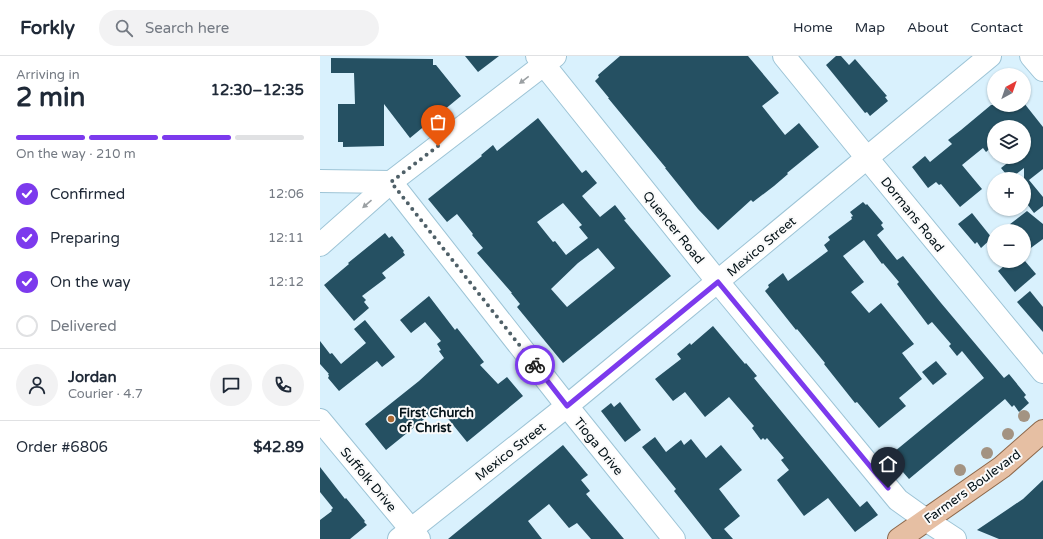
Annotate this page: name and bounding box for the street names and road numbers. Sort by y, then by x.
street label: Dormans Road [877,174,947,255]
street label: Quencer Road [639,188,707,267]
street label: Mexico Street [724,213,799,280]
street label: Tioga Drive [570,414,626,479]
street label: Mexico Street [472,419,549,484]
street label: Suffolk Drive [337,444,400,515]
street label: Farmers Boulevard [921,446,1024,527]

